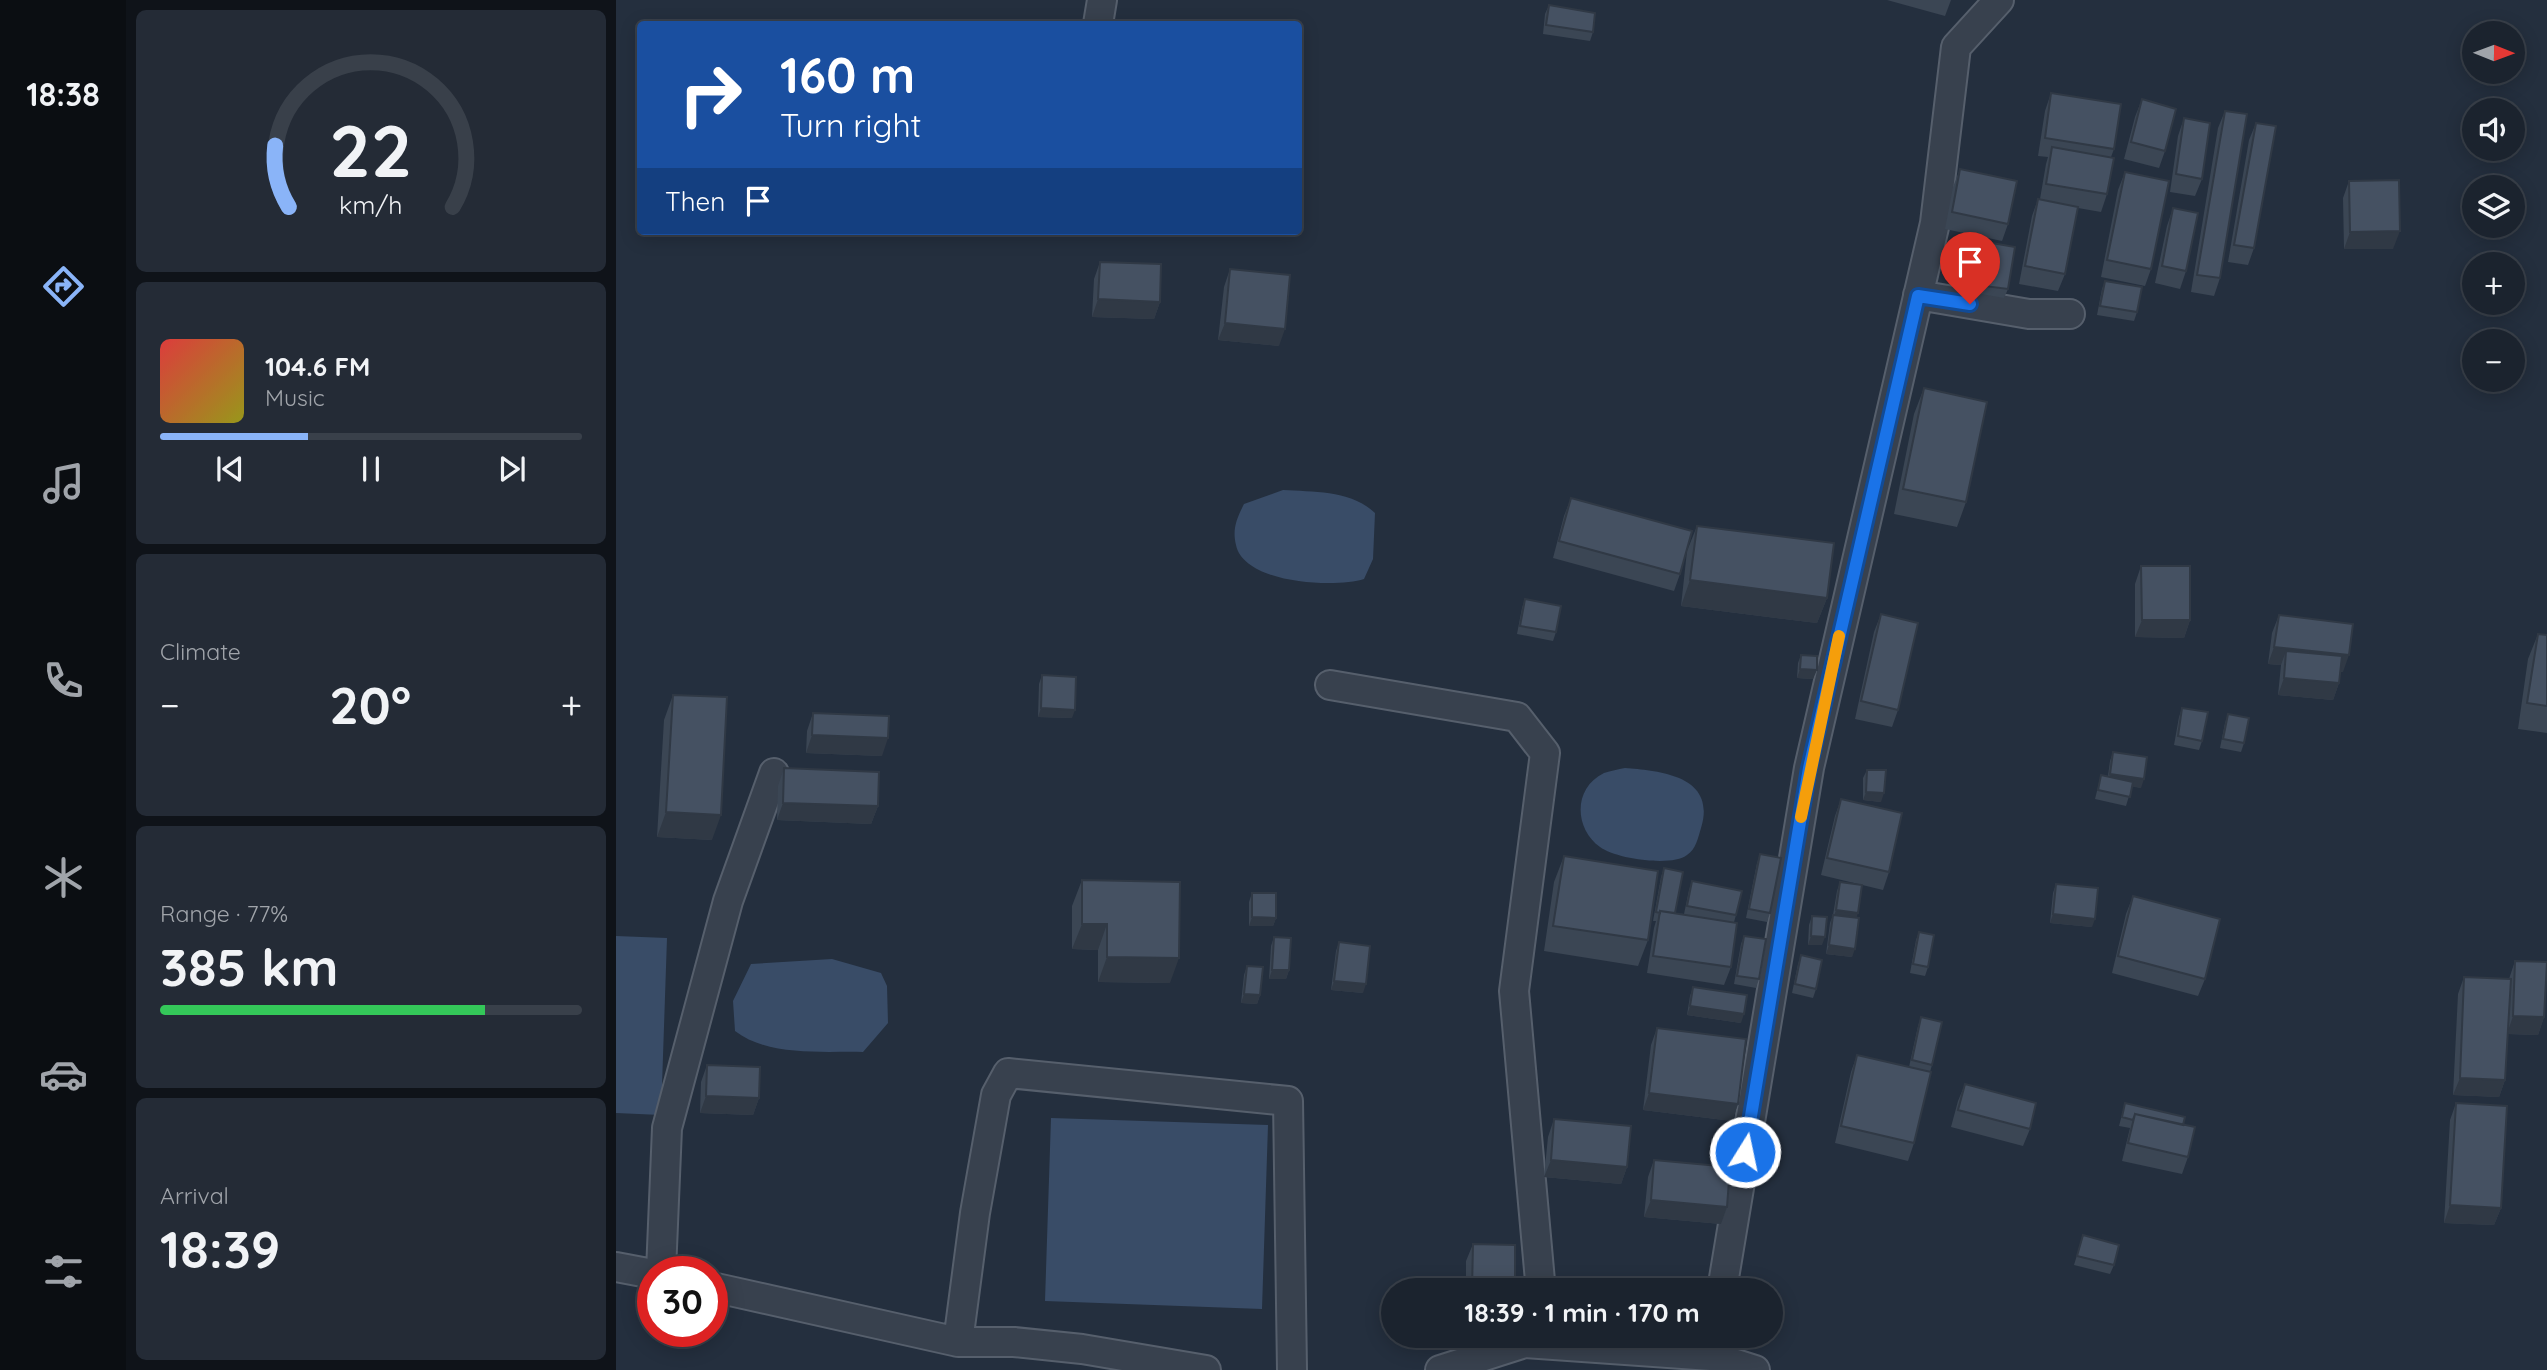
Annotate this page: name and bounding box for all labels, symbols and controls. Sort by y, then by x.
north arrow [2462,21,2525,84]
map controls [2462,21,2525,392]
text: 160 m [780,44,915,105]
icon: right [665,49,756,140]
text: 18:38 [26,74,100,114]
button: sound [2462,98,2525,161]
text: 22 [330,104,412,195]
text: Turn right [780,105,921,145]
button: layers [2462,175,2525,238]
icon: arrive [739,182,777,220]
text: Then [665,185,725,218]
text: km/h [339,189,403,220]
pin [1940,232,2000,304]
icon: arrive [1951,243,1989,281]
button: + [2462,252,2525,315]
icon: directions [39,262,88,311]
button: − [2462,329,2525,392]
text: 104.6 FM [265,350,370,383]
text: Music [265,383,325,412]
icon: previous [211,450,249,488]
icon: pause [352,450,390,488]
icon: next [493,450,531,488]
icon: music [39,459,88,508]
text: Climate [160,637,241,666]
icon: phone [39,656,88,705]
text: 20° [329,672,411,737]
text: − [160,681,180,729]
text: + [561,681,582,729]
icon: climate [39,853,88,902]
text: Range · 77% [160,899,288,928]
text: 385 km [160,934,338,999]
icon: car [39,1050,88,1099]
position arrow [1708,1115,1782,1189]
text: Arrival [160,1181,229,1210]
text: 18:39 [160,1216,280,1281]
icon: filters [39,1247,88,1296]
speed limit sign: 30 [637,1256,728,1347]
text: 18:39 · 1 min · 170 m [1464,1296,1700,1329]

